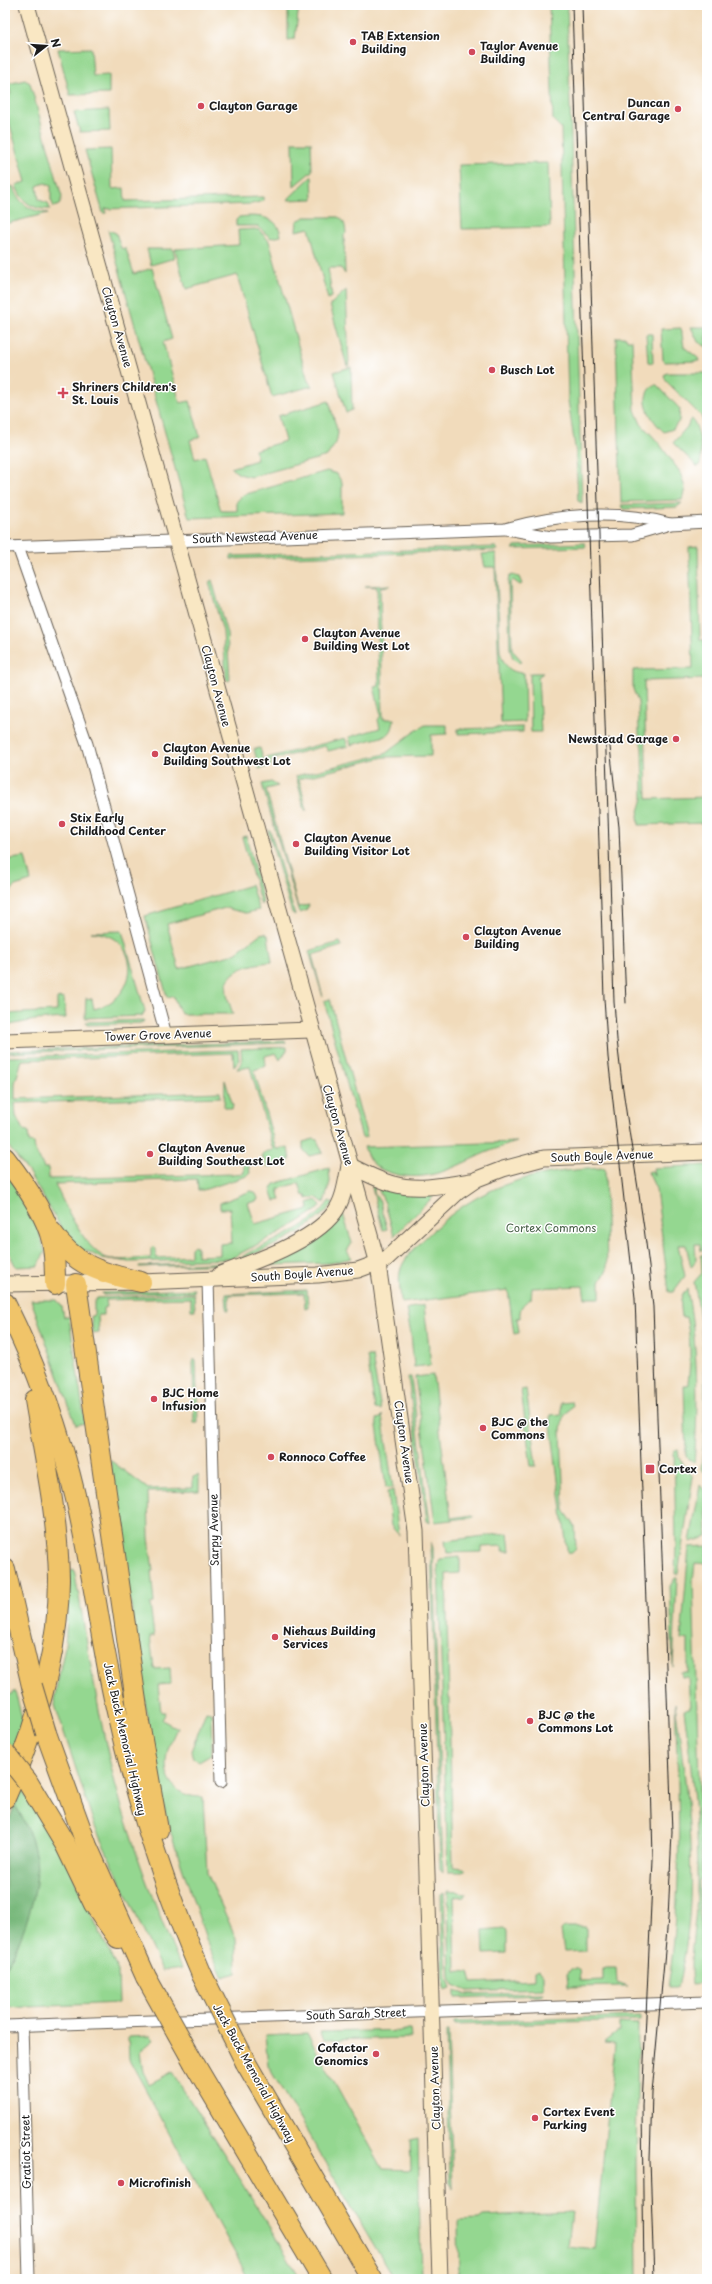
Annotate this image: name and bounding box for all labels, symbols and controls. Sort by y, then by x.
north arrow [26,26,66,66]
place label: TAB Extension Building [361,27,440,57]
text: N [47,36,66,50]
marker: TAB Extension Building [348,37,358,47]
place label: Taylor Avenue Building [480,37,558,67]
marker: Taylor Avenue Building [467,47,477,57]
place label: Duncan Central Garage [582,94,670,124]
place label: Clayton Garage [209,97,298,114]
marker: Clayton Garage [196,101,206,111]
marker: Duncan Central Garage [673,104,683,114]
street label: Clayton Avenue [98,284,137,369]
place label: Busch Lot [500,361,555,378]
marker: Busch Lot [487,365,497,375]
place label: Shriners Children's St. Louis [72,378,176,408]
marker: Shriners Children's St. Louis [57,387,69,399]
street label: South Newstead Avenue [192,526,318,547]
place label: Clayton Avenue Building West Lot [313,624,410,654]
marker: Clayton Avenue Building West Lot [300,634,310,644]
street label: Clayton Avenue [197,643,236,728]
place label: Newstead Garage [568,730,668,747]
marker: Newstead Garage [671,734,681,744]
place label: Clayton Avenue Building Southwest Lot [163,739,291,769]
marker: Clayton Avenue Building Southwest Lot [150,749,160,759]
place label: Stix Early Childhood Center [70,809,166,839]
marker: Stix Early Childhood Center [57,819,67,829]
place label: Clayton Avenue Building Visitor Lot [304,829,411,859]
marker: Clayton Avenue Building Visitor Lot [291,839,301,849]
place label: Clayton Avenue Building [474,922,561,952]
marker: Clayton Avenue Building [461,932,471,942]
street label: Tower Grove Avenue [104,1024,212,1045]
street label: Clayton Avenue [319,1082,358,1167]
place label: Clayton Avenue Building Southeast Lot [158,1139,285,1169]
street label: South Boyle Avenue [550,1145,654,1166]
marker: Clayton Avenue Building Southeast Lot [145,1149,155,1159]
park label: Cortex Commons [506,1219,596,1236]
street label: South Boyle Avenue [250,1261,354,1286]
place label: BJC Home Infusion [162,1384,219,1414]
marker: BJC Home Infusion [149,1394,159,1404]
street label: Clayton Avenue [390,1399,419,1485]
place label: BJC @ the Commons [491,1413,548,1443]
marker: BJC @ the Commons [478,1423,488,1433]
place label: Ronnoco Coffee [279,1448,367,1465]
marker: Ronnoco Coffee [266,1452,276,1462]
place label: Cortex [659,1460,697,1477]
marker: Cortex [644,1463,656,1475]
street label: Sarpy Avenue [204,1494,223,1566]
place label: Niehaus Building Services [283,1622,376,1652]
marker: Niehaus Building Services [270,1632,280,1642]
street label: Jack Buck Memorial Highway [100,1661,151,1817]
place label: BJC @ the Commons Lot [538,1706,614,1736]
marker: BJC @ the Commons Lot [525,1716,535,1726]
street label: Clayton Avenue [414,1723,433,1807]
street label: Jack Buck Memorial Highway [209,2000,300,2145]
street label: South Sarah Street [305,2003,407,2024]
place label: Cofactor Genomics [315,2039,369,2069]
street label: Clayton Avenue [425,2046,444,2130]
marker: Cofactor Genomics [371,2049,381,2059]
place label: Cortex Event Parking [543,2103,615,2133]
marker: Cortex Event Parking [530,2113,540,2123]
street label: Gratiot Street [16,2114,35,2189]
place label: Microfinish [129,2174,191,2191]
marker: Microfinish [116,2178,126,2188]

